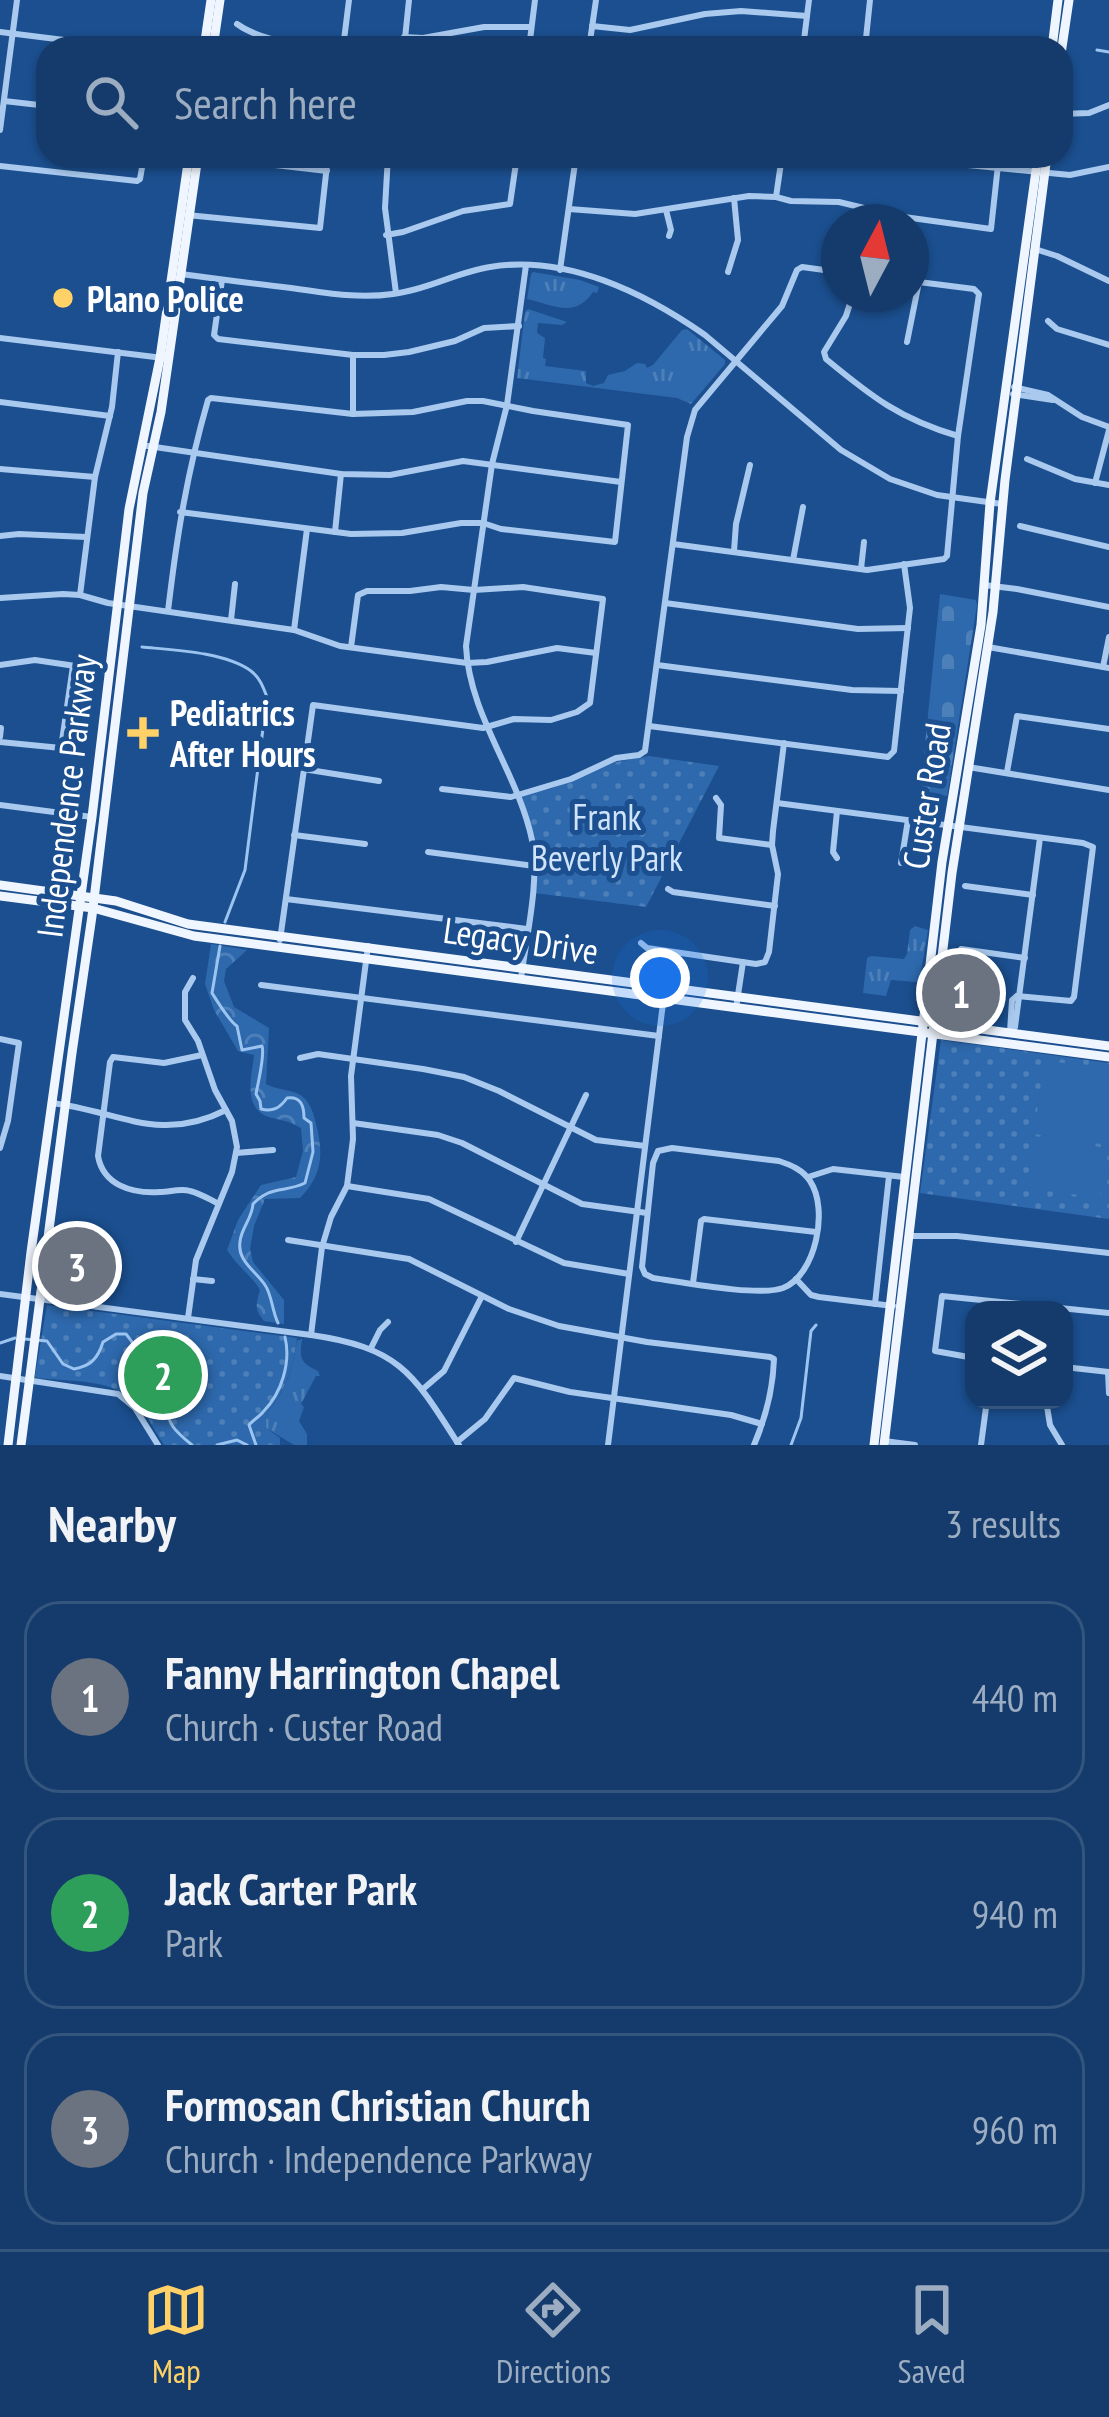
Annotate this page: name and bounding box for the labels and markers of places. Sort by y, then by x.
place label: Plano Police [87,275,244,322]
marker: Plano Police [50,285,76,311]
place label: Pediatrics After Hours [169,689,316,777]
marker: Pediatrics After Hours [127,717,159,749]
pin: 1 [922,948,1000,1038]
pin: 3 [38,1221,116,1311]
pin: 2 [124,1330,202,1420]

